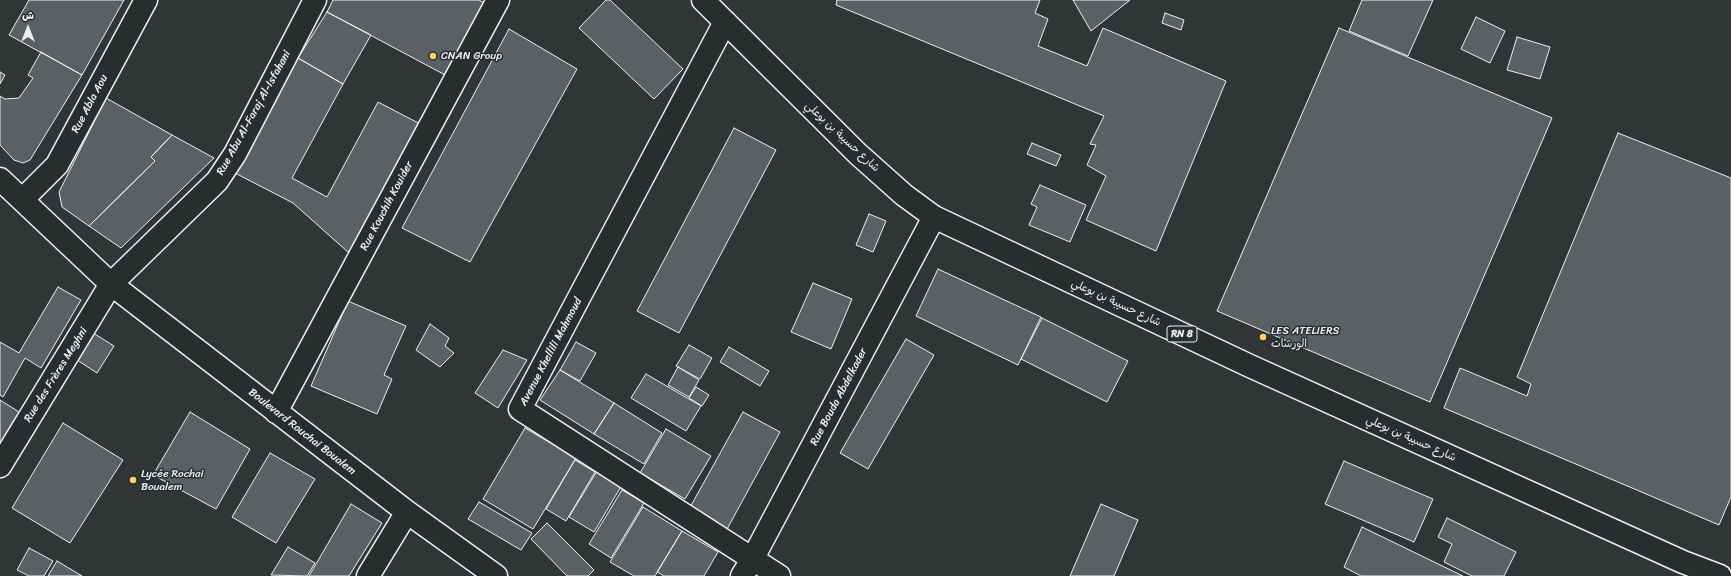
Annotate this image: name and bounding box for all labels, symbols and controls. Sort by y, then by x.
text: ش [22,6,34,25]
north arrow [8,8,48,48]
street label: Rue Abu Al-Faraj Al-Isfahani [214,48,294,178]
place label: CNAN Group [441,49,502,63]
marker: CNAN Group [428,51,438,61]
street label: Rue Abla Aou [69,72,111,136]
street label: شارع حسيبة بن بوعلي [802,99,882,175]
street label: Rue Kouchih Kouider [358,159,416,253]
street label: شارع حسيبة بن بوعلي [1069,276,1163,330]
street label: Avenue Khellili Mahmoud [517,296,585,408]
place label: LES ATELIERS الورشات [1271,324,1339,350]
street label: Rue des Frères Meghni [21,325,91,425]
road number: RN 8 [1167,326,1197,342]
marker: LES ATELIERS الورشات [1258,332,1268,342]
street label: Rue Bouda Abdelkader [808,346,870,448]
street label: Boulevard Rouchai Boualem [246,386,358,478]
street label: شارع حسيبة بن بوعلي [1364,413,1458,465]
place label: Lycée Rochai Boualem [141,467,204,493]
marker: Lycée Rochai Boualem [128,475,138,485]

